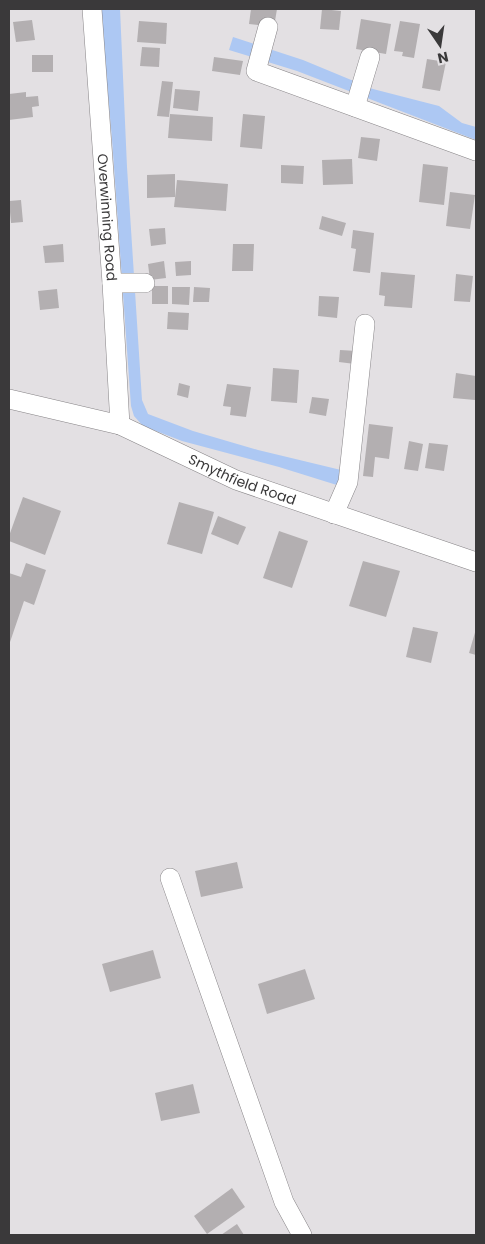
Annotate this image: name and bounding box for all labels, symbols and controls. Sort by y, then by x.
north arrow [415,20,465,70]
text: N [436,47,450,69]
street label: Overwinning Road [93,153,122,282]
street label: Smythfield Road [185,449,299,510]

